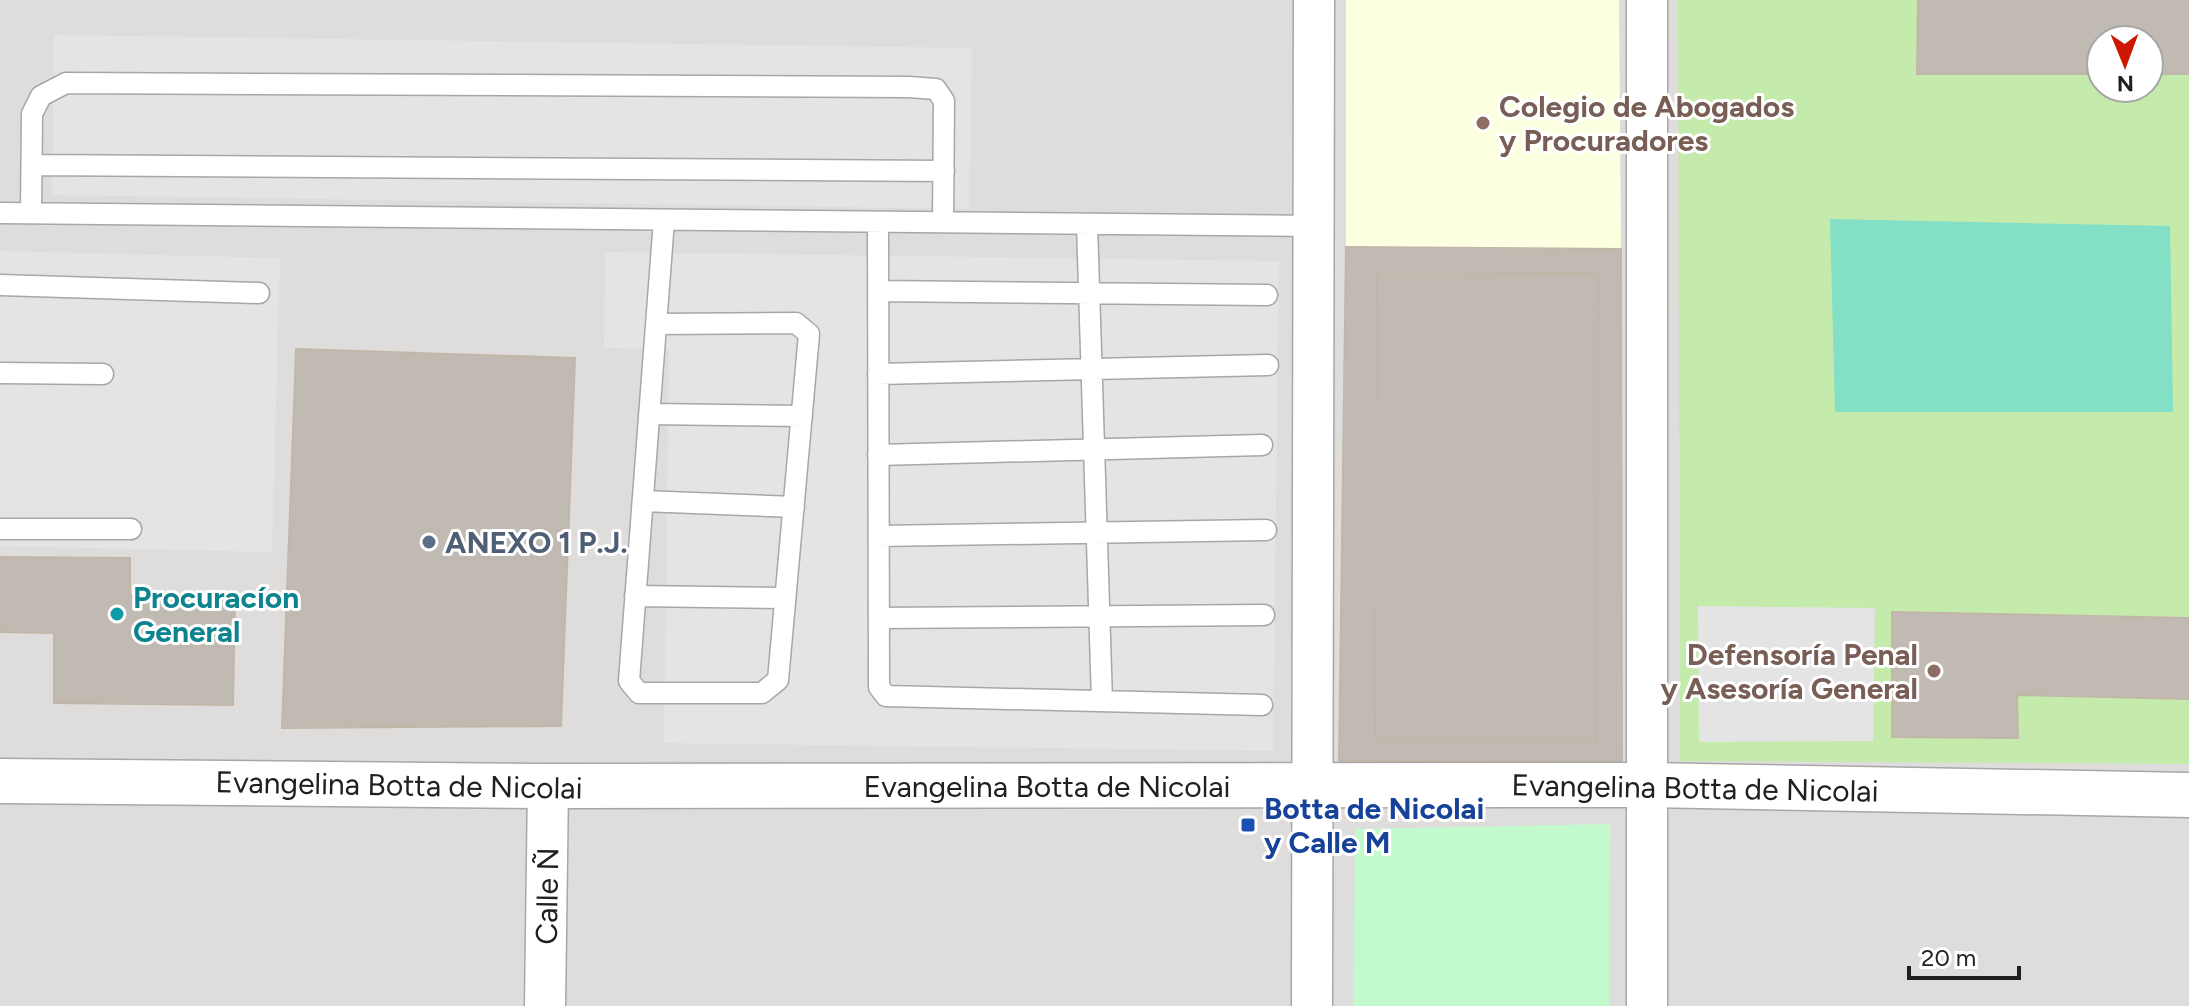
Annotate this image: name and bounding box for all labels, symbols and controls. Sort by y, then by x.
north arrow [2085,24,2165,104]
text: N [2117,70,2134,97]
place label: Colegio de Abogados y Procuradores [1499,88,1794,159]
marker: Colegio de Abogados y Procuradores [1474,114,1492,132]
place label: ANEXO 1 P.J. [445,524,628,561]
marker: ANEXO 1 P.J. [420,533,438,551]
place label: Procuracíon General [133,579,299,650]
marker: Procuracíon General [108,605,126,623]
place label: Defensoría Penal y Asesoría General [1660,636,1918,707]
marker: Defensoría Penal y Asesoría General [1925,662,1943,680]
street label: Evangelina Botta de Nicolai [215,763,583,807]
street label: Evangelina Botta de Nicolai [1511,766,1879,810]
street label: Evangelina Botta de Nicolai [863,768,1231,805]
place label: Botta de Nicolai y Calle M [1264,790,1484,861]
marker: Botta de Nicolai y Calle M [1239,816,1257,834]
street label: Calle Ñ [528,847,566,945]
scale bar [1909,930,2019,980]
text: 20 m [1921,943,1976,972]

